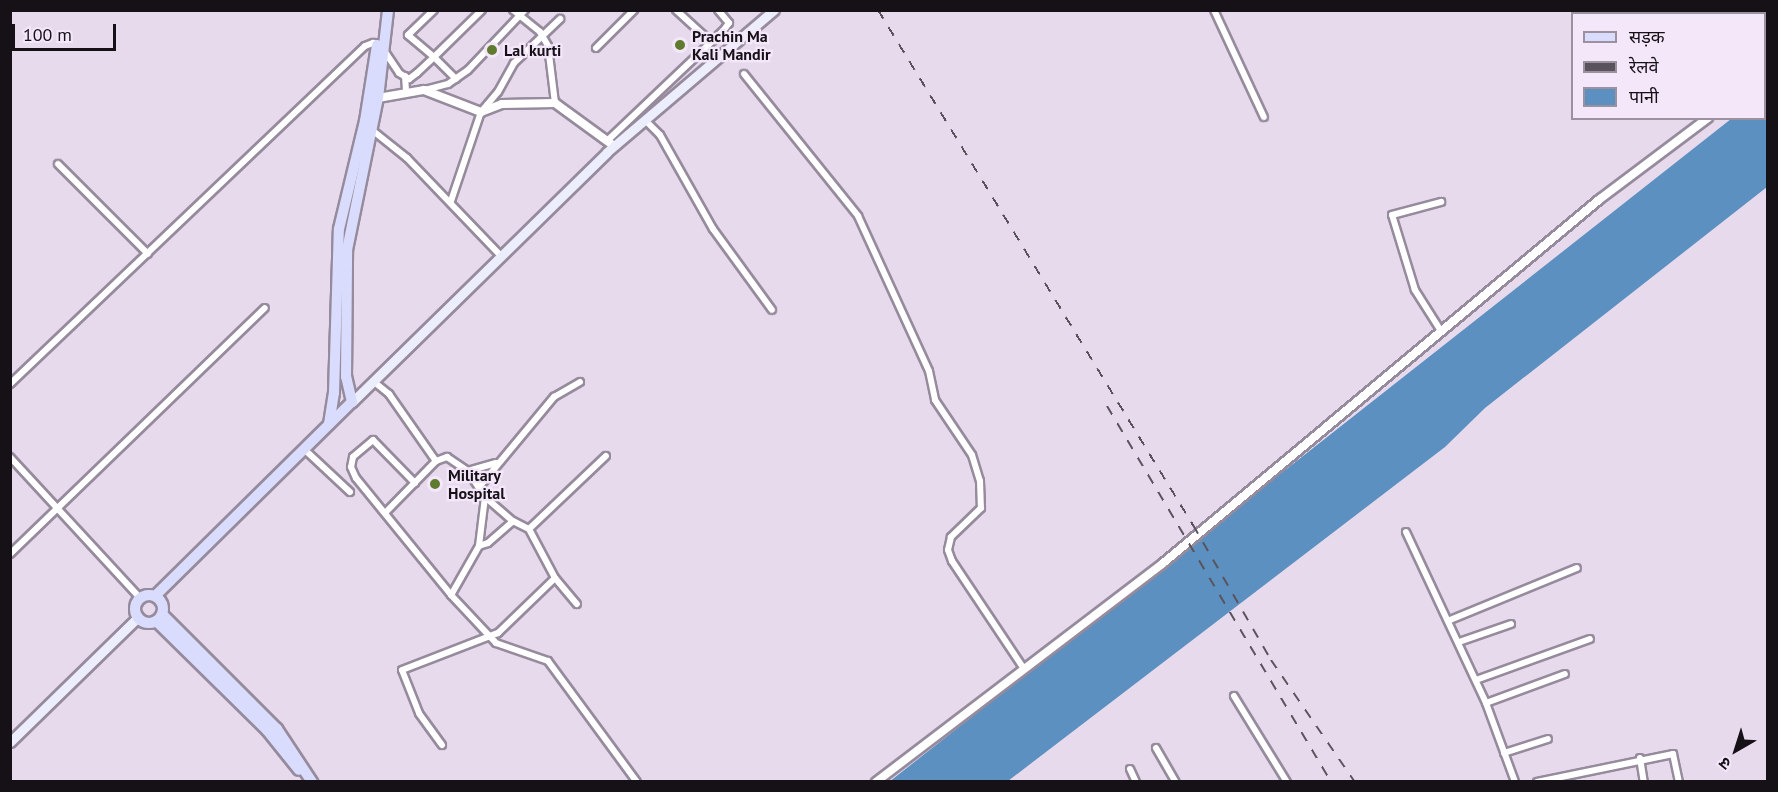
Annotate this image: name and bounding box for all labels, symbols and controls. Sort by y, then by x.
scale bar [15,12,118,50]
legend [1571,12,1766,120]
text: 100 m [23,23,72,46]
text: सड़क [1629,25,1665,48]
place label: Prachin Ma Kali Mandir [692,26,771,64]
marker: Prachin Ma Kali Mandir [673,38,687,52]
place label: Lal kurti [504,40,561,60]
marker: Lal kurti [485,43,499,57]
text: रेलवे [1629,55,1659,78]
text: पानी [1629,85,1659,108]
place label: Military Hospital [448,465,505,503]
marker: Military Hospital [426,475,444,493]
north arrow [1706,720,1766,780]
text: उ [1715,753,1735,775]

